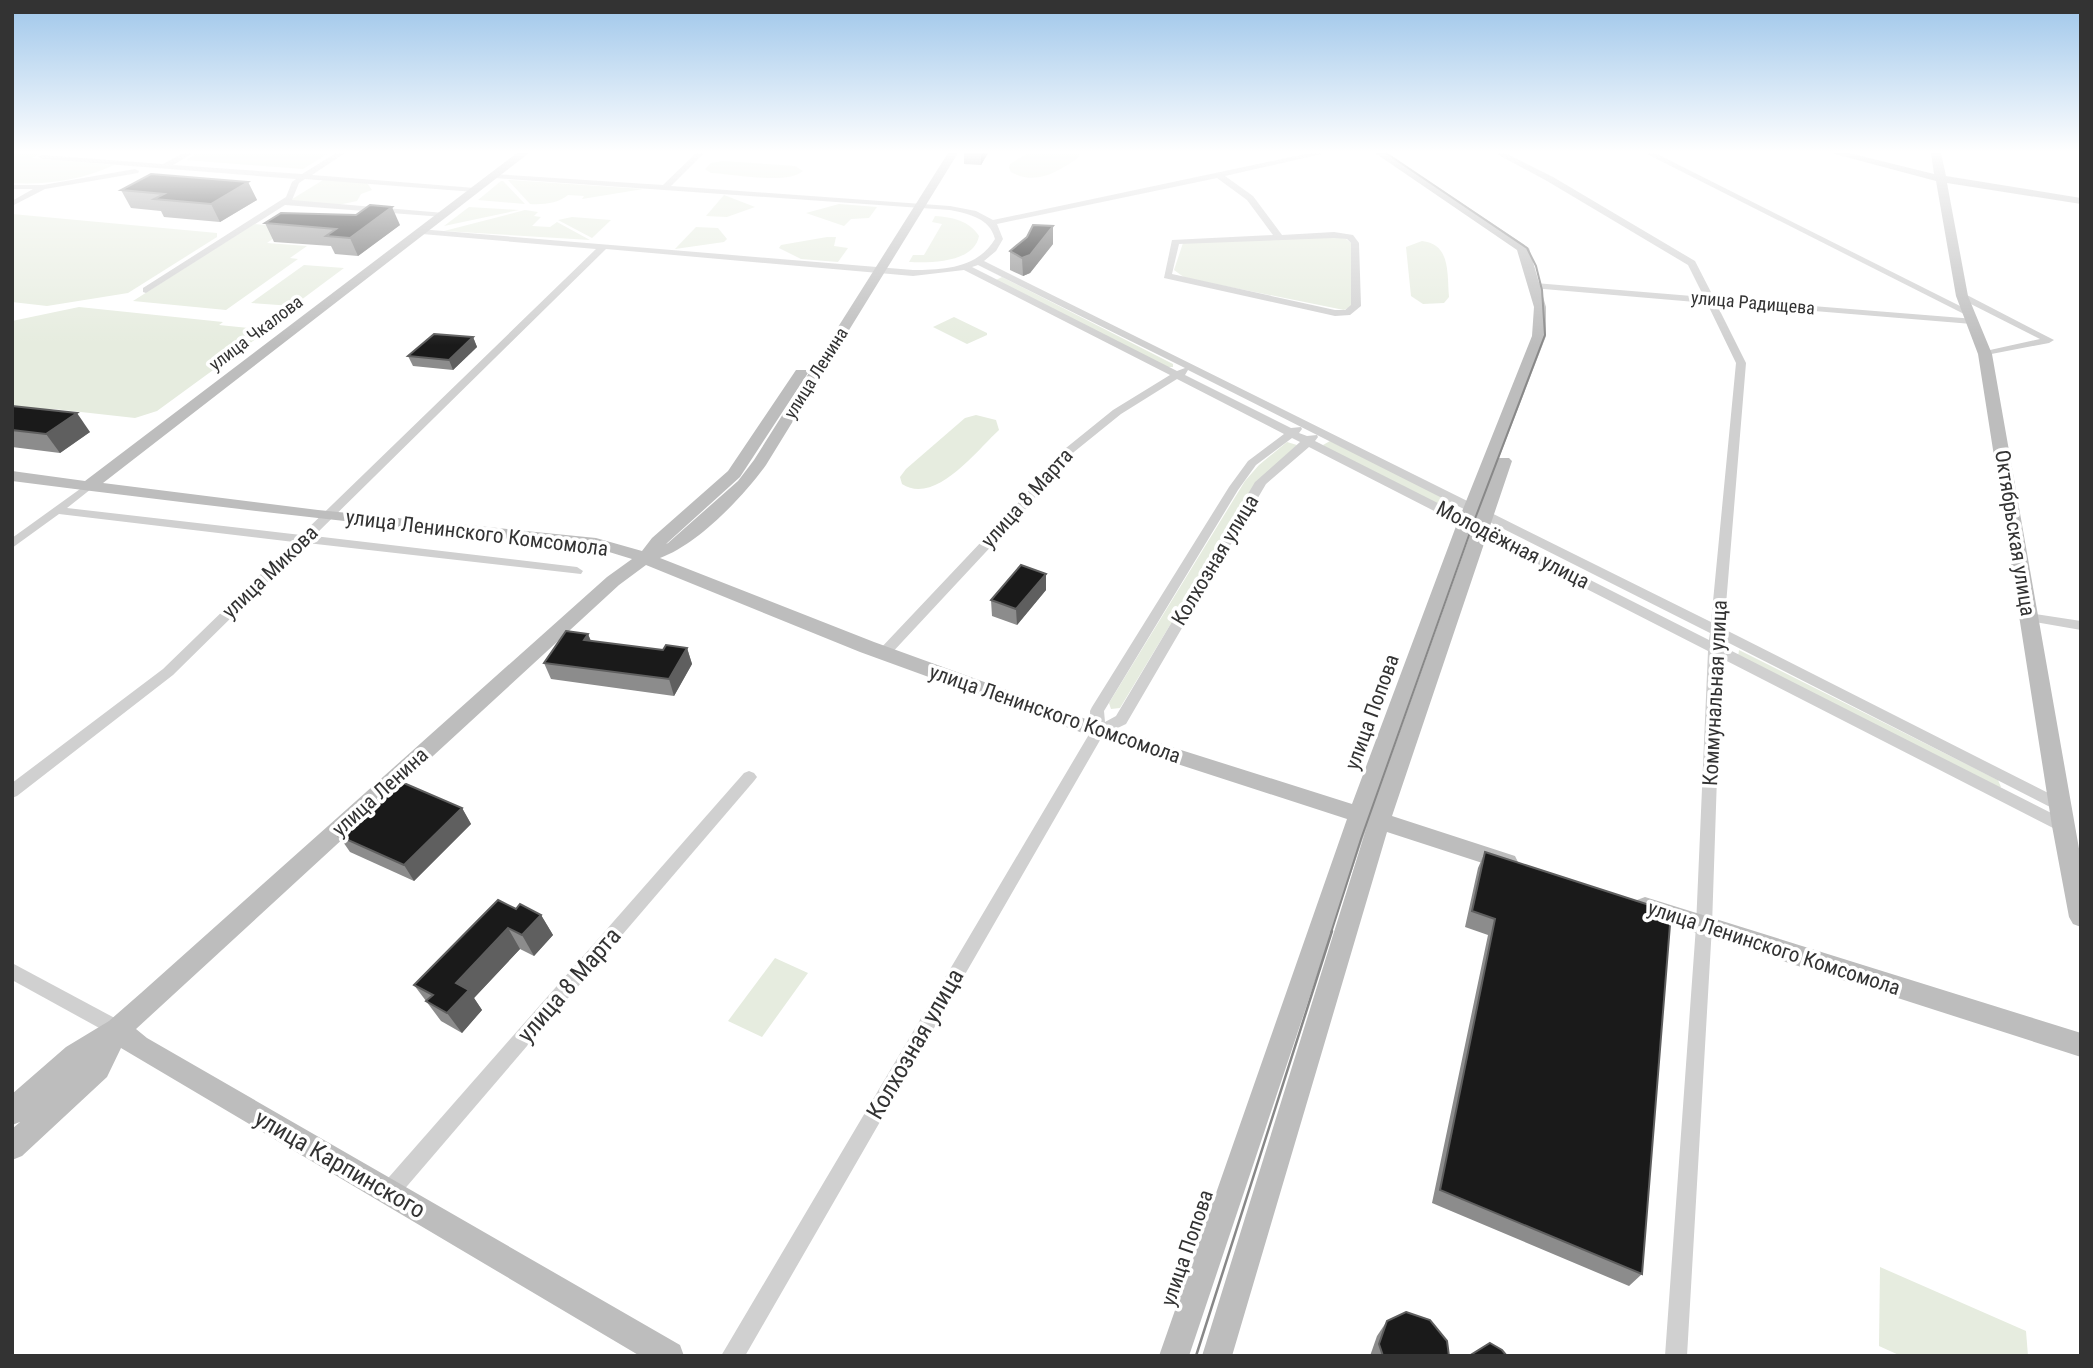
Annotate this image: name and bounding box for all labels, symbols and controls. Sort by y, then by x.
street label: улица Радищева [1690,287,1816,318]
street label: улица Чкалова [205,291,307,375]
street label: улица Ленина [779,323,852,422]
street label: улица 8 Марта [976,443,1078,553]
street label: Октябрьская улица [1990,448,2040,618]
street label: Колхозная улица [1167,490,1263,630]
street label: Молодёжная улица [1433,496,1593,594]
street label: улица Ленинского Комсомола [344,505,610,561]
street label: улица Микова [217,521,323,623]
street label: Коммунальная улица [1698,600,1732,786]
street label: улица Попова [1340,651,1404,773]
street label: улица Ленинского Комсомола [926,660,1184,768]
street label: улица Ленина [327,743,433,841]
street label: улица Ленинского Комсомола [1645,896,1903,1000]
street label: улица 8 Марта [512,922,626,1048]
street label: Колхозная улица [861,964,969,1124]
street label: улица Карпинского [250,1104,430,1224]
street label: улица Попова [1156,1187,1218,1309]

